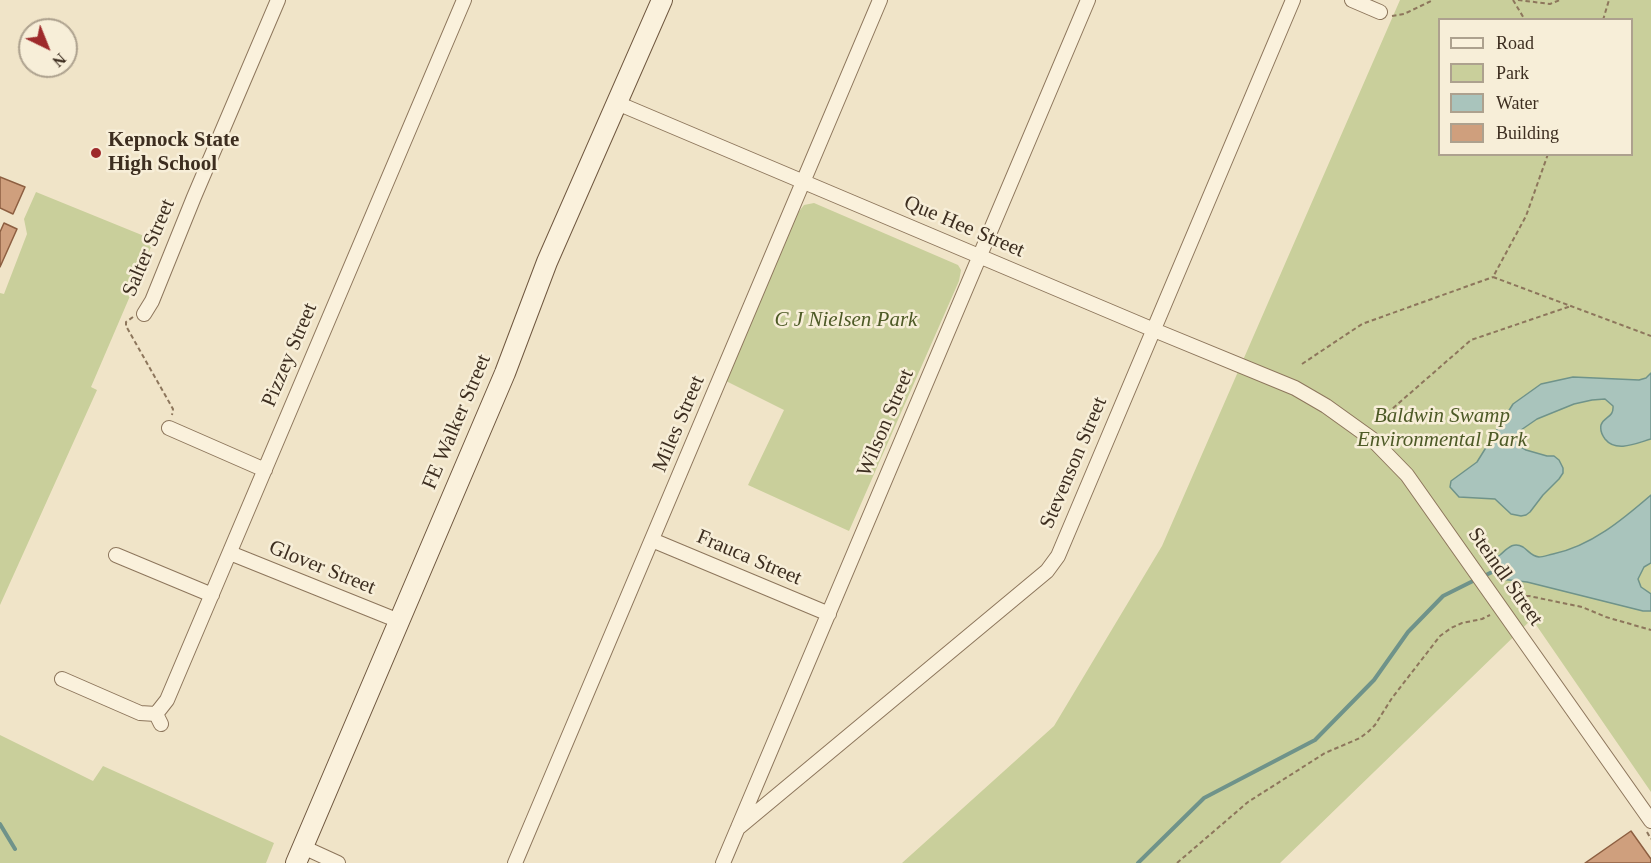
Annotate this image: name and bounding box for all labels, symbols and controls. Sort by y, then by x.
north arrow [18,18,78,78]
legend [1438,18,1633,156]
text: Road [1496,33,1534,53]
text: N [49,50,69,70]
text: Park [1496,63,1529,83]
text: Water [1496,93,1539,113]
text: Building [1496,123,1559,143]
place label: Kepnock State High School [108,128,239,178]
marker: Kepnock State High School [89,146,103,160]
street label: Que Hee Street [900,190,1028,264]
street label: Salter Street [117,196,181,300]
street label: Pizzey Street [257,299,323,411]
park label: C J Nielsen Park [775,307,917,333]
street label: FE Walker Street [417,351,497,493]
street label: Wilson Street [852,366,920,480]
street label: Miles Street [647,372,711,476]
street label: Stevenson Street [1035,393,1113,533]
park label: Baldwin Swamp Environmental Park [1357,403,1527,453]
street label: Steindl Street [1462,523,1548,631]
street label: Frauca Street [693,525,805,591]
street label: Glover Street [265,535,379,601]

